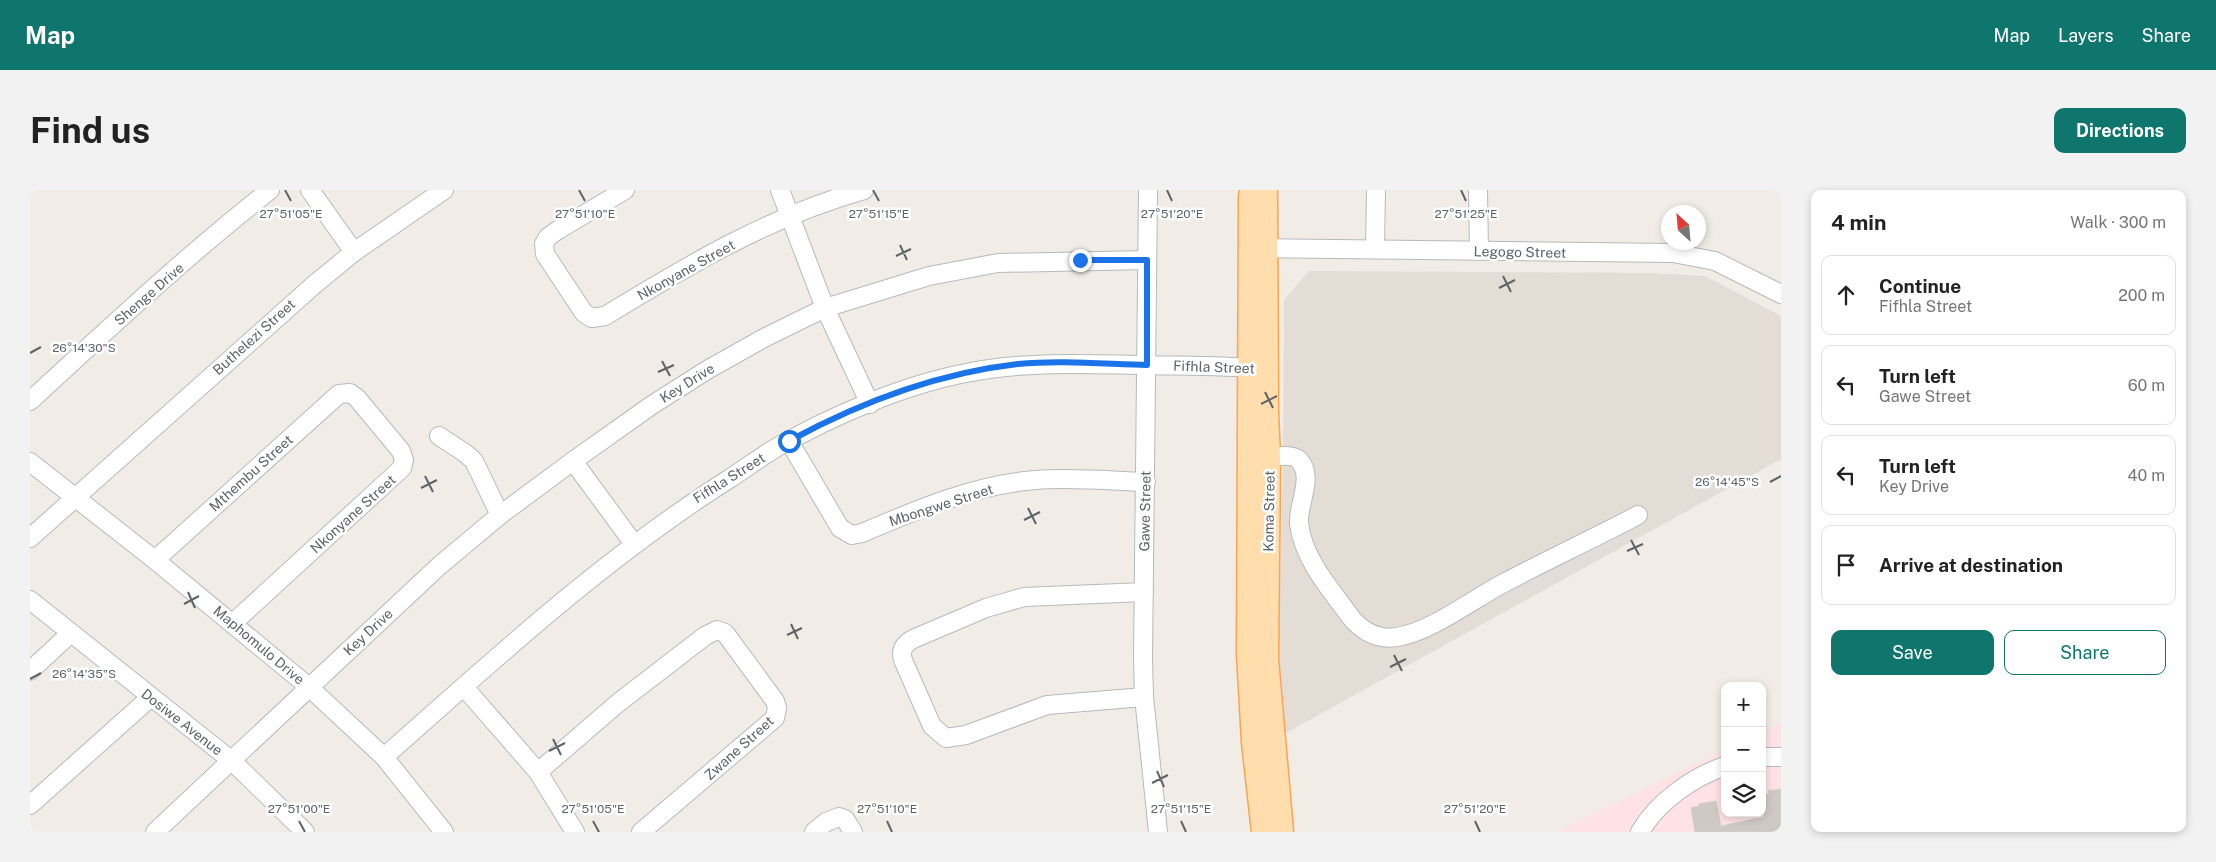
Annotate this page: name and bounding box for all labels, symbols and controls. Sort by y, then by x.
text: Map [25,21,75,49]
text: Map [1994,25,2030,46]
text: Layers [2058,25,2114,46]
text: Share [2142,25,2191,46]
button: Directions [2054,108,2186,153]
text: Find us [30,110,150,151]
north arrow [1661,205,1706,250]
text: 27°51'05"E [259,207,323,221]
text: 27°51'10"E [555,207,615,221]
text: 27°51'15"E [849,207,909,221]
text: 27°51'20"E [1141,207,1203,221]
text: 27°51'25"E [1435,207,1497,221]
text: 4 min [1831,210,1886,235]
text: Walk · 300 m [2070,213,2166,232]
street label: Nkonyane Street [634,237,738,303]
street label: Legogo Street [1474,243,1566,261]
route end [1069,249,1092,272]
street label: Shenge Drive [111,259,187,328]
text: Continue [1879,275,1961,297]
icon: ahead [1832,281,1860,309]
text: 200 m [2118,286,2165,305]
street label: Buthelezi Street [210,296,298,378]
text: Fifhla Street [1879,297,1972,316]
text: 26°14'30"S [52,341,116,355]
street label: Fifhla Street [1173,358,1255,376]
street label: Key Drive [657,360,717,406]
text: Turn left [1879,365,1956,387]
icon: left [1832,371,1860,399]
text: 60 m [2128,376,2165,395]
text: Gawe Street [1879,387,1971,406]
route start [778,430,801,453]
street label: Mthembu Street [206,431,296,515]
street label: Fifhla Street [690,450,768,506]
text: Turn left [1879,455,1956,477]
icon: left [1832,461,1860,489]
text: 40 m [2127,466,2165,485]
street label: Koma Street [1260,470,1278,552]
street label: Gawe Street [1136,471,1154,551]
street label: Nkonyane Street [307,472,399,556]
text: 26°14'45"S [1695,475,1759,489]
text: Key Drive [1879,477,1949,496]
street label: Mbongwe Street [887,481,995,529]
icon: arrive [1832,551,1860,579]
text: Arrive at destination [1879,554,2063,576]
street label: Maphomulo Drive [210,602,308,688]
street label: Key Drive [340,605,396,659]
button: Save [1831,630,1994,675]
button: Share [2004,630,2166,675]
text: 26°14'35"S [52,667,116,681]
map controls [1721,682,1766,817]
button: + [1721,682,1766,727]
street label: Dosiwe Avenue [138,685,226,759]
street label: Zwane Street [701,713,777,783]
button: − [1721,727,1766,772]
button: layers [1721,772,1766,817]
text: 27°51'00"E [268,802,330,816]
text: 27°51'05"E [561,802,625,816]
text: 27°51'10"E [857,802,917,816]
text: 27°51'15"E [1151,802,1211,816]
text: 27°51'20"E [1444,802,1506,816]

